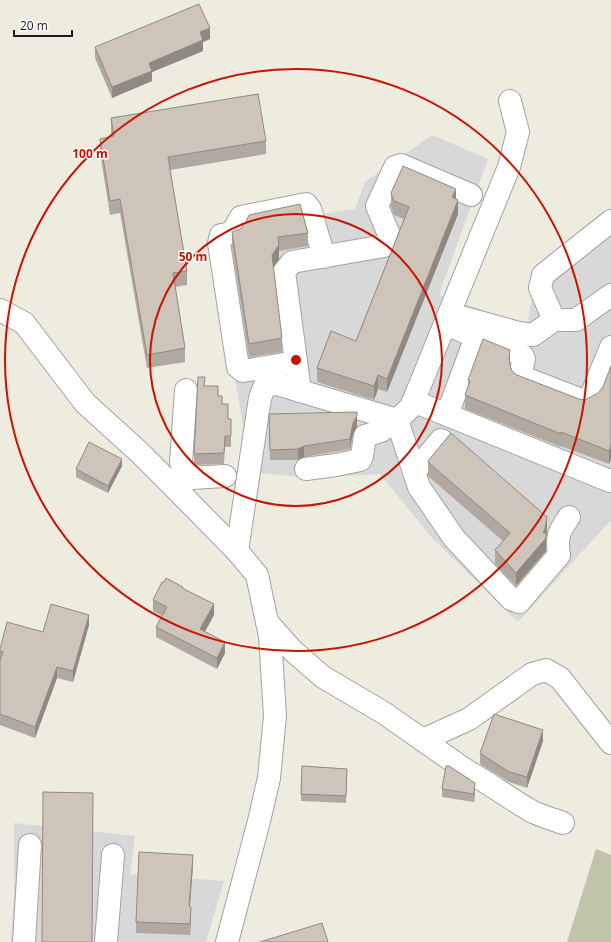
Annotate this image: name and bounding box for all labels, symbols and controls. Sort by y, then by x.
scale bar [14,12,72,38]
text: 20 m [20,17,48,34]
text: 100 m [72,145,108,162]
text: 50 m [179,248,207,265]
centre of rings [289,353,303,367]

